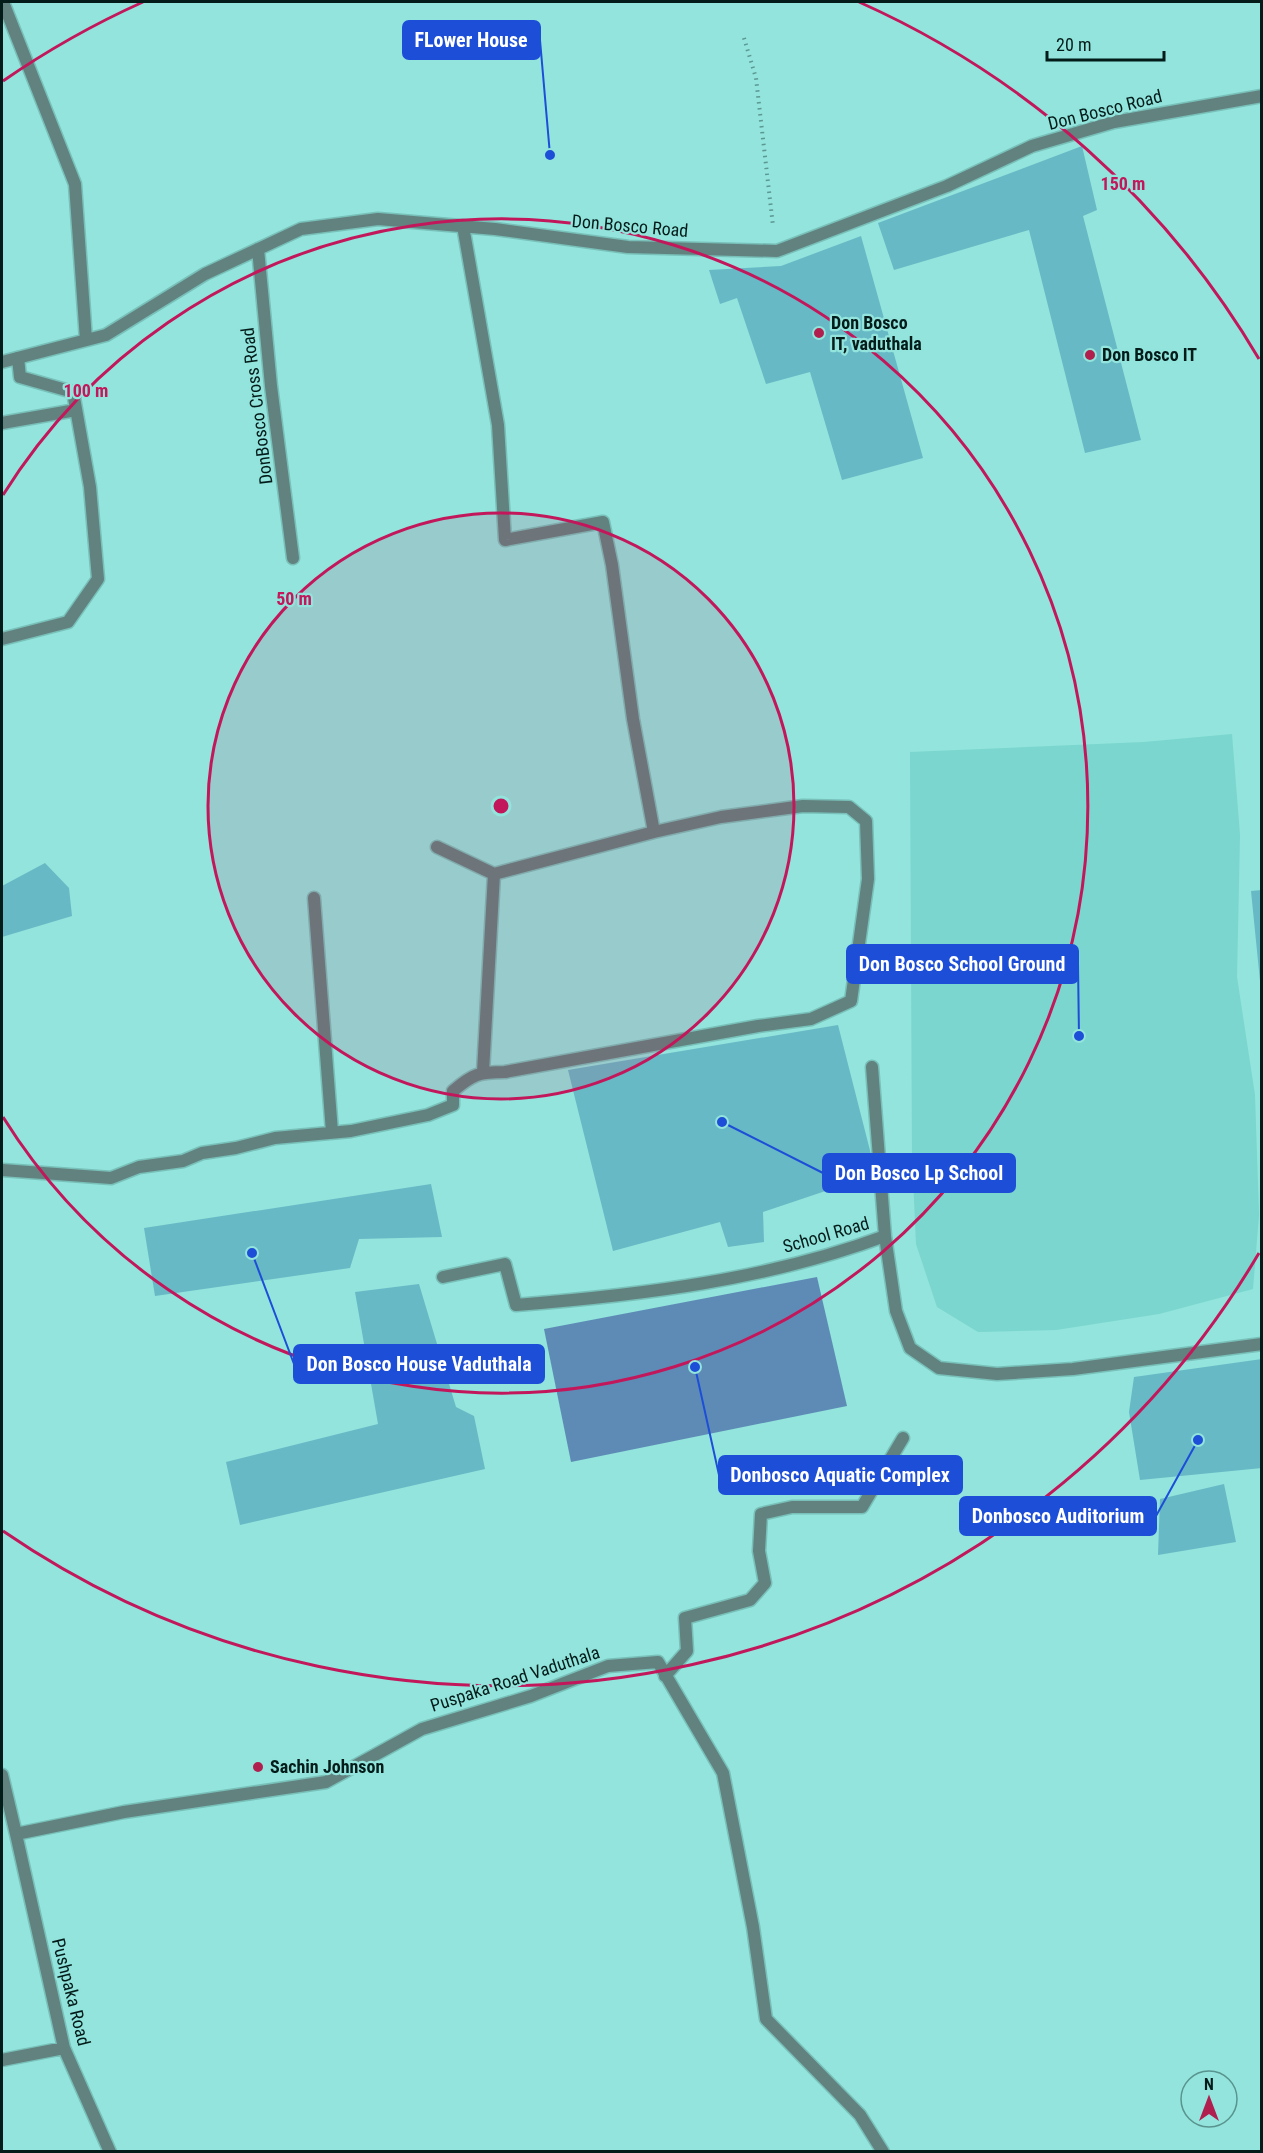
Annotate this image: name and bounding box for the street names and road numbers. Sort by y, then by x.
street label: Don Bosco Road [1046,85,1164,134]
street label: Don Bosco Road [571,210,689,241]
street label: DonBosco Cross Road [236,326,277,486]
street label: School Road [780,1212,871,1257]
street label: Puspaka Road Vaduthala [427,1641,602,1716]
street label: Pushpaka Road [48,1936,95,2048]

